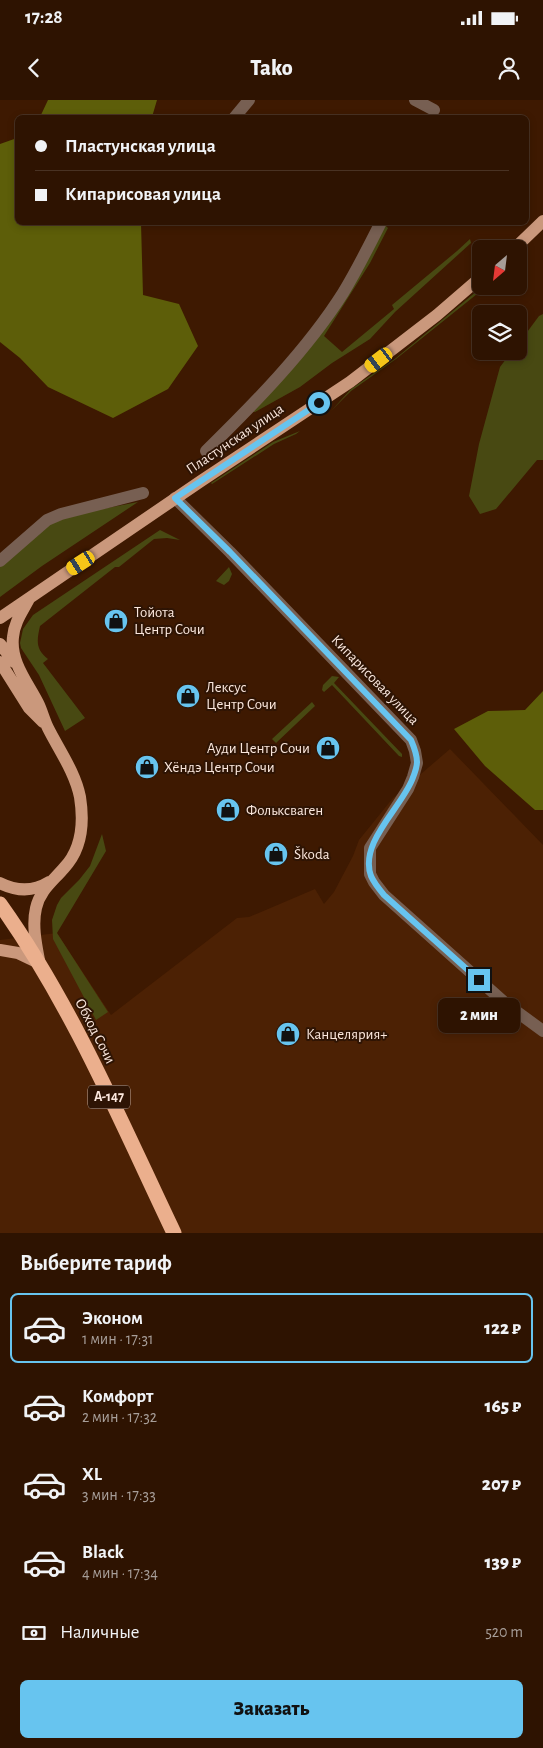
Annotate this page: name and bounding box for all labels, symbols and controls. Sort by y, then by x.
text: 17:28 [25,8,63,27]
icon: back [20,54,48,82]
icon: person [495,54,523,82]
text: Tako [250,57,293,79]
text: Пластунская улица [65,137,216,156]
text: Кипарисовая улица [65,185,221,204]
north arrow [472,240,528,295]
map controls [472,240,527,360]
button: layers [472,305,527,360]
car [362,345,395,375]
route start [308,392,330,414]
street label: Пластунская улица [184,401,287,477]
car [64,549,97,577]
place label: Тойота Центр Сочи [134,605,205,637]
shop icon: Тойота Центр Сочи [103,608,129,634]
street label: Кипарисовая улица [328,632,422,728]
place label: Лексус Центр Сочи [206,680,277,712]
shop icon: Лексус Центр Сочи [175,683,201,709]
shop icon: Ауди Центр Сочи [315,735,341,761]
place label: Ауди Центр Сочи [207,741,310,756]
shop icon: Хёндэ Центр Сочи [134,754,160,780]
place label: Хёндэ Центр Сочи [164,760,275,775]
shop icon: Фольксваген [215,797,241,823]
place label: Фольксваген [246,803,323,818]
shop icon: Škoda [263,841,289,867]
place label: Škoda [294,846,330,862]
route end [468,969,490,991]
street label: Обход Сочи [72,996,118,1066]
callout: 2 мин [438,998,520,1032]
text: 2 мин [460,1007,498,1023]
shop icon: Канцелярия+ [275,1021,301,1047]
place label: Канцелярия+ [306,1027,387,1042]
road number: А-147 [88,1086,130,1109]
text: Выберите тариф [20,1252,172,1274]
icon: car [22,1306,67,1351]
text: Эконом [82,1309,143,1328]
text: 122 ₽ [484,1319,521,1338]
text: 1 мин · 17:31 [82,1331,154,1347]
icon: car [22,1384,67,1429]
text: Комфорт [82,1387,153,1406]
text: 165 ₽ [485,1397,521,1416]
text: 2 мин · 17:32 [82,1409,157,1425]
icon: car [22,1462,67,1507]
text: XL [82,1465,102,1484]
text: 207 ₽ [482,1475,521,1494]
text: 3 мин · 17:33 [82,1487,156,1503]
icon: car [22,1540,67,1585]
text: Black [82,1543,124,1562]
text: 139 ₽ [484,1553,521,1572]
text: 4 мин · 17:34 [82,1565,158,1581]
icon: cash [20,1619,48,1647]
text: Наличные [60,1623,140,1642]
text: 520 m [485,1624,523,1640]
button: Заказать [20,1680,523,1738]

